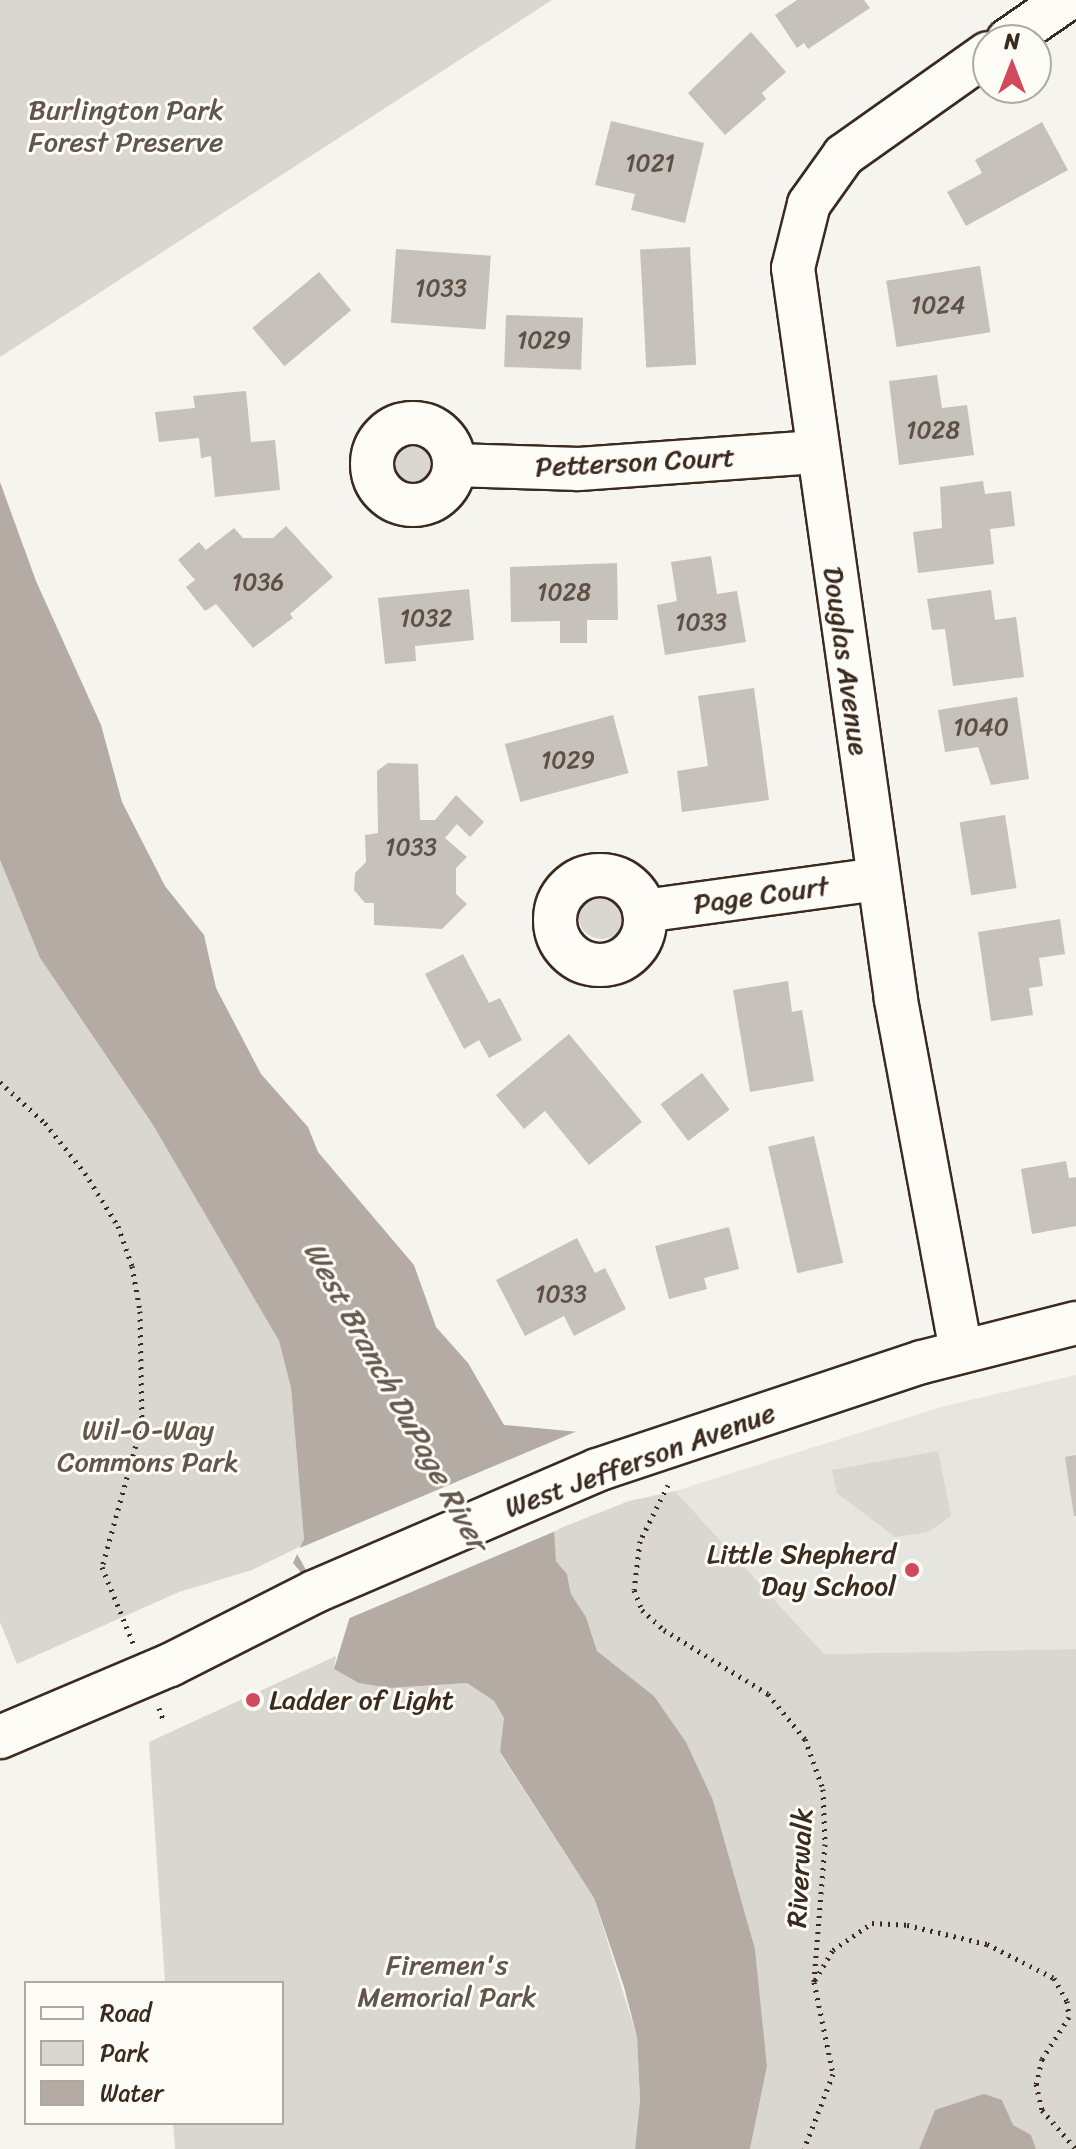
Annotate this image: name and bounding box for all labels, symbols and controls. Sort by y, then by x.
text: N [1004,22,1020,61]
north arrow [972,24,1052,104]
park label: Burlington Park Forest Preserve [28,93,224,159]
house number: 1021 [625,150,675,178]
house number: 1033 [415,275,467,303]
house number: 1024 [911,292,965,320]
house number: 1029 [517,327,571,355]
house number: 1028 [906,417,960,445]
street label: Petterson Court [534,440,736,484]
street label: Douglas Avenue [816,564,876,758]
house number: 1036 [232,569,284,597]
house number: 1028 [537,579,591,607]
house number: 1032 [400,605,452,633]
house number: 1033 [675,609,727,637]
house number: 1040 [953,714,1009,742]
house number: 1029 [541,747,595,775]
house number: 1033 [385,834,437,862]
street label: Page Court [691,869,831,921]
water label: West Branch DuPage River [296,1236,496,1556]
house number: 1033 [535,1281,587,1309]
street label: West Jefferson Avenue [500,1395,780,1525]
park label: Wil-O-Way Commons Park [57,1413,239,1479]
place label: Little Shepherd Day School [706,1537,896,1603]
marker: Little Shepherd Day School [903,1561,921,1579]
place label: Ladder of Light [269,1683,453,1717]
marker: Ladder of Light [244,1691,262,1709]
street label: Riverwalk [780,1807,820,1929]
park label: Firemen's Memorial Park [358,1948,536,2014]
legend [24,1981,284,2125]
text: Road [100,1992,151,2034]
text: Park [100,2032,149,2074]
text: Water [100,2072,163,2114]

